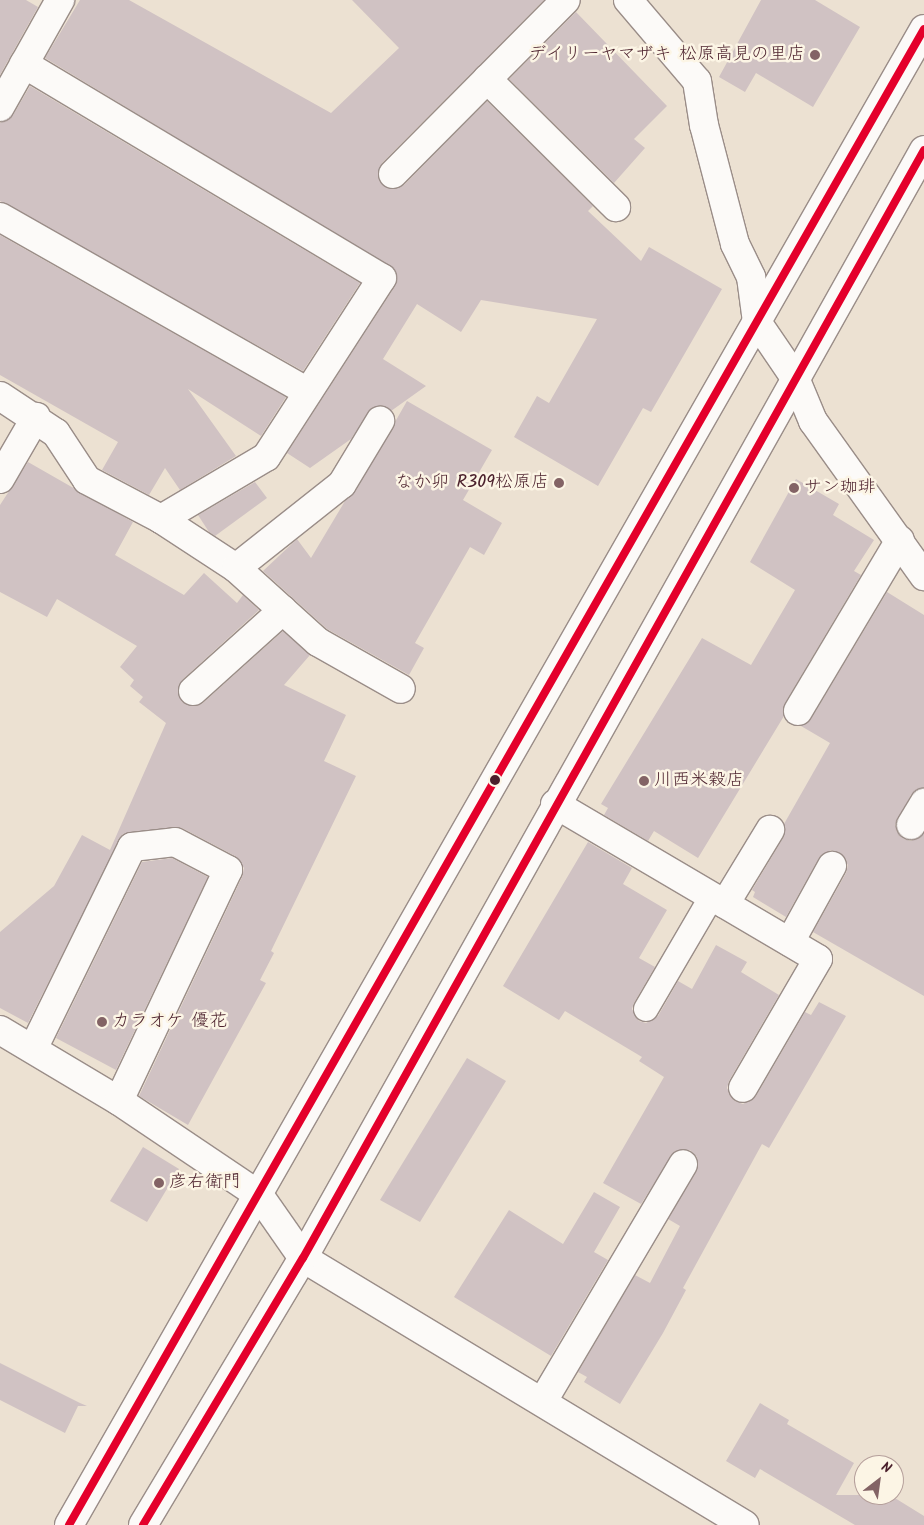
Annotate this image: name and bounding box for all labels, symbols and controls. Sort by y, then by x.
place label: デイリーヤマザキ 松原高見の里店 [528,44,805,66]
marker: デイリーヤマザキ 松原高見の里店 [809,49,821,61]
place label: なか卯 R309松原店 [395,472,549,494]
marker: なか卯 R309松原店 [553,477,565,489]
place label: サン珈琲 [804,477,876,499]
marker: サン珈琲 [788,482,800,494]
place label: 川西米穀店 [654,770,744,792]
unlabelled marker [490,775,500,785]
marker: 川西米穀店 [638,775,650,787]
place label: カラオケ 優花 [112,1011,227,1033]
marker: カラオケ 優花 [96,1016,108,1028]
place label: 彦右衛門 [169,1172,241,1194]
marker: 彦右衛門 [153,1177,165,1189]
north arrow [854,1455,904,1505]
text: N [877,1456,895,1480]

